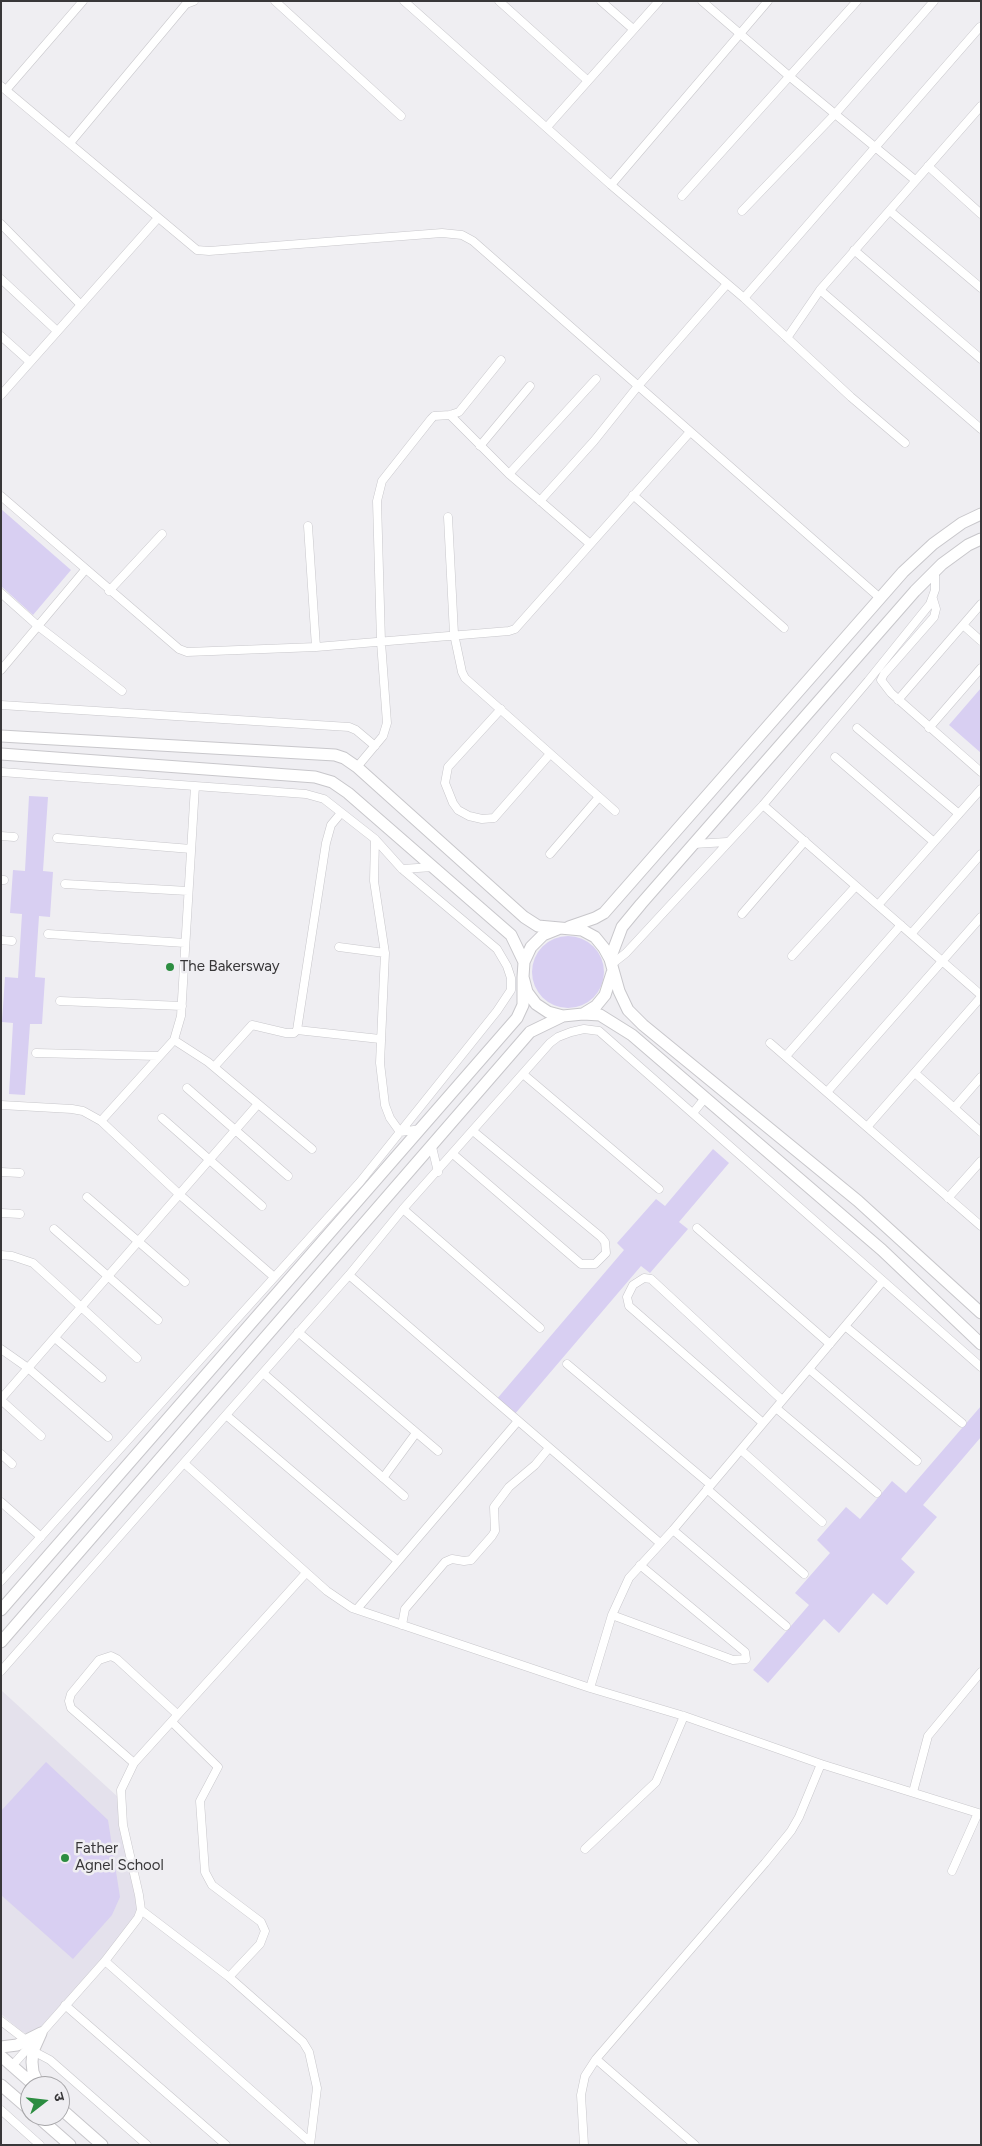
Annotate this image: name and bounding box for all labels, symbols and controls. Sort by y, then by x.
place label: The Bakersway [180,958,280,976]
marker: The Bakersway [164,961,176,973]
place label: Father Agnel School [75,1840,164,1875]
marker: Father Agnel School [59,1852,71,1864]
north arrow [20,2076,70,2126]
text: उ [50,2091,68,2103]

